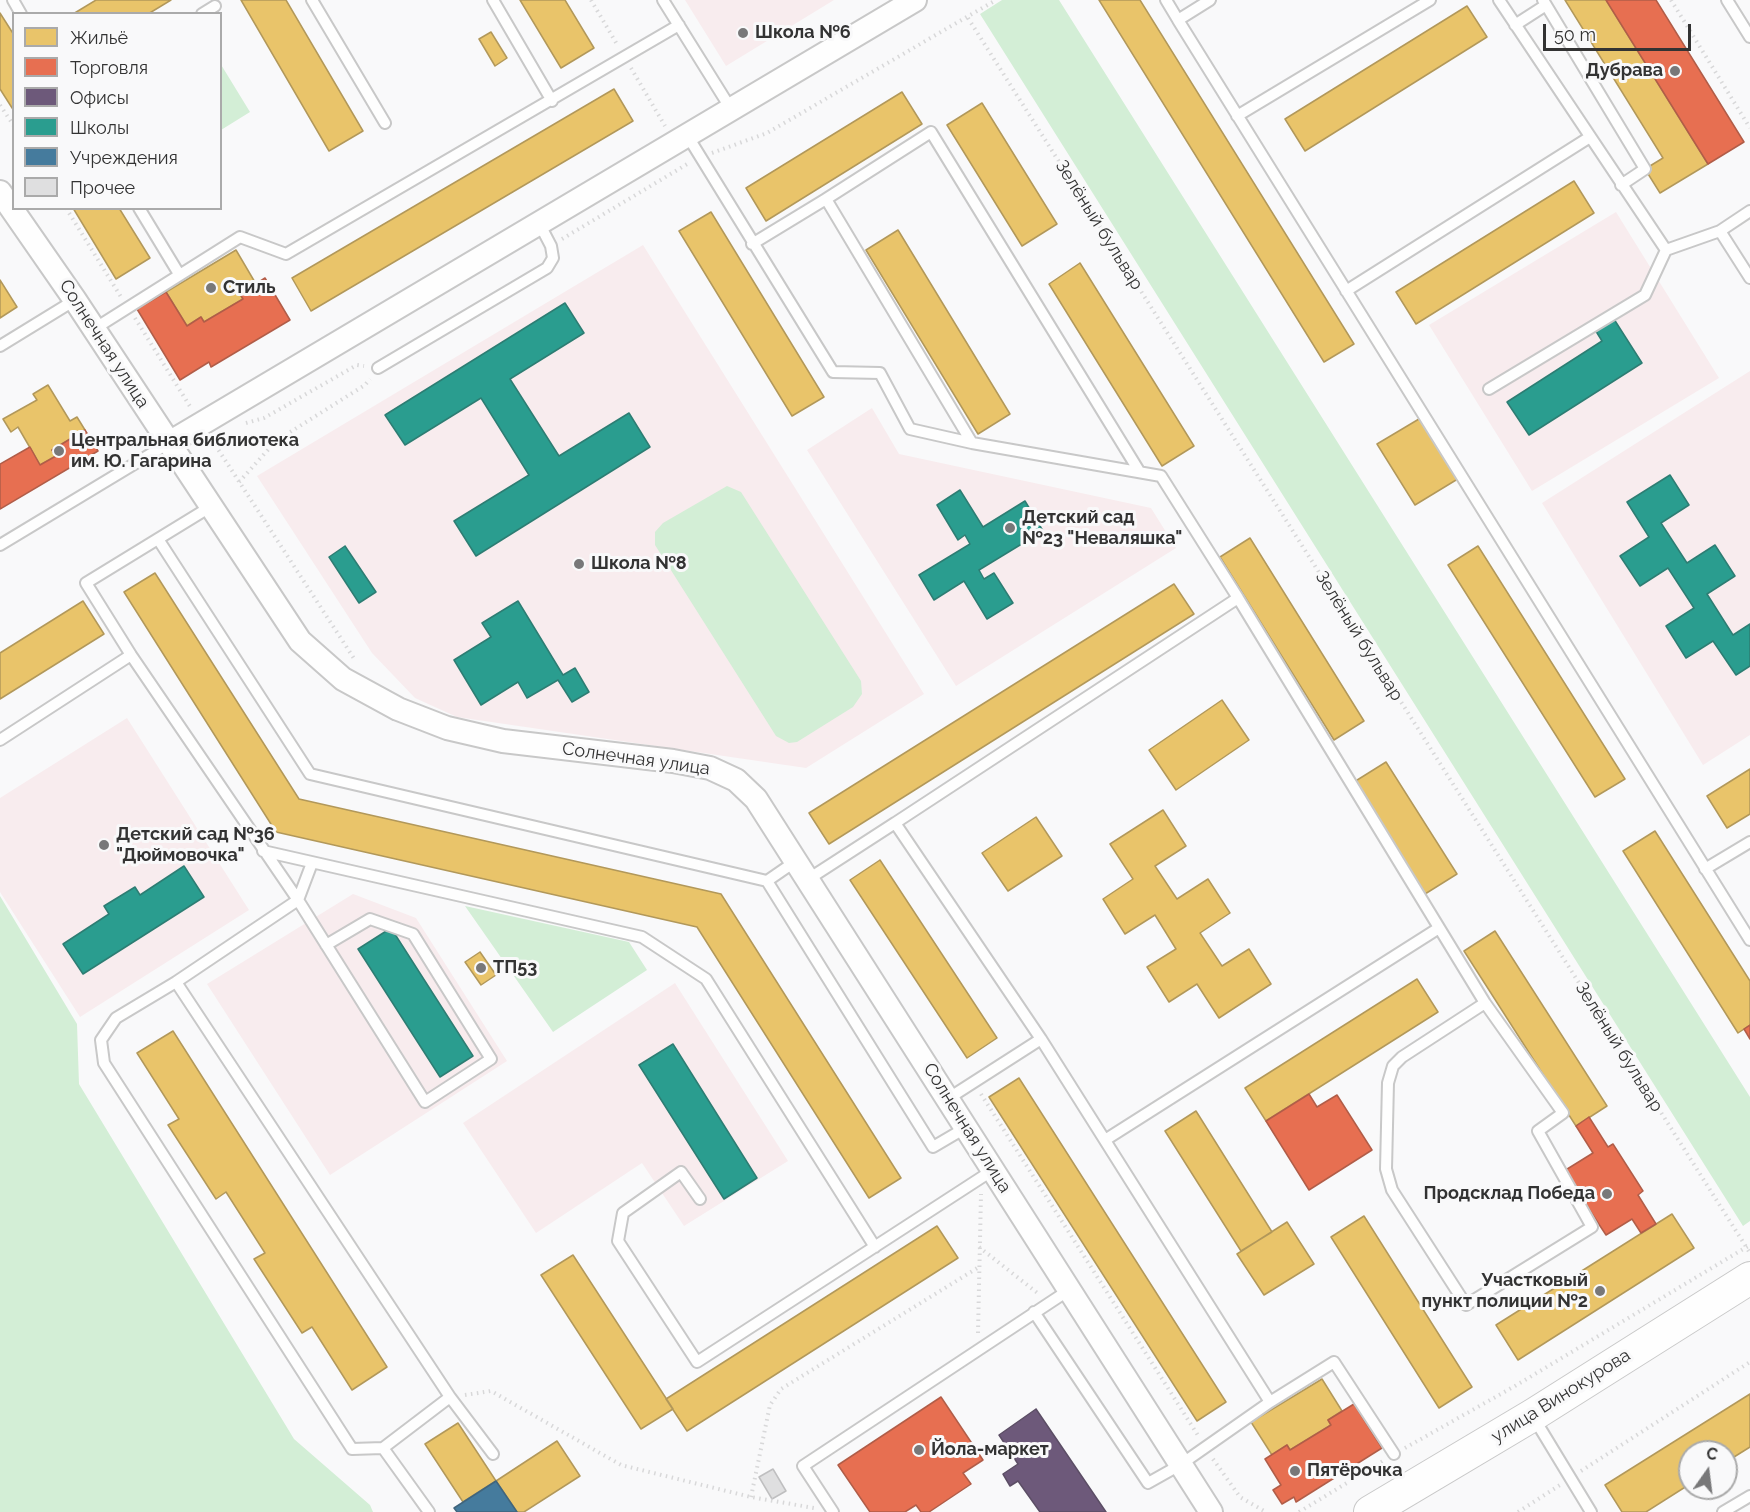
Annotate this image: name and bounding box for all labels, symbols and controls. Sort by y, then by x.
legend [12,12,222,210]
scale bar [1546,12,1694,50]
place label: Школа №6 [755,22,851,44]
text: 50 m [1554,24,1596,45]
marker: Школа №6 [736,26,750,40]
text: Жильё [70,27,128,48]
text: Торговля [70,57,148,78]
place label: Дубрава [1585,60,1663,82]
marker: Дубрава [1668,64,1682,78]
text: Офисы [70,87,129,108]
text: Школы [70,117,129,138]
text: Учреждения [70,147,178,168]
street label: Зелёный бульвар [1050,156,1148,294]
text: Прочее [70,177,135,198]
street label: Солнечная улица [54,276,154,412]
place label: Стиль [223,277,276,299]
marker: Стиль [204,281,218,295]
place label: Центральная библиотека им. Ю. Гагарина [71,430,299,472]
marker: Центральная библиотека им. Ю. Гагарина [52,444,66,458]
place label: Детский сад №23 "Неваляшка" [1022,507,1182,550]
marker: Детский сад №23 "Неваляшка" [1003,521,1017,535]
place label: Школа №8 [591,553,687,575]
marker: Школа №8 [572,557,586,571]
street label: Зелёный бульвар [1310,567,1408,705]
street label: Солнечная улица [561,738,711,780]
place label: Детский сад №36 "Дюймовочка" [116,824,275,866]
marker: Детский сад №36 "Дюймовочка" [97,838,111,852]
place label: ТП53 [493,957,537,979]
marker: ТП53 [474,961,488,975]
street label: Зелёный бульвар [1570,978,1668,1116]
street label: Солнечная улица [918,1059,1016,1197]
place label: Продсклад Победа [1423,1183,1595,1205]
marker: Продсклад Победа [1600,1187,1614,1201]
place label: Участковый пункт полиции №2 [1421,1270,1588,1312]
marker: Участковый пункт полиции №2 [1593,1284,1607,1298]
street label: улица Винокурова [1488,1345,1634,1447]
place label: Йола-маркет [931,1439,1049,1461]
north arrow [1678,1440,1738,1500]
marker: Йола-маркет [912,1443,926,1457]
text: С [1704,1443,1720,1465]
place label: Пятёрочка [1307,1460,1403,1482]
marker: Пятёрочка [1288,1464,1302,1478]

